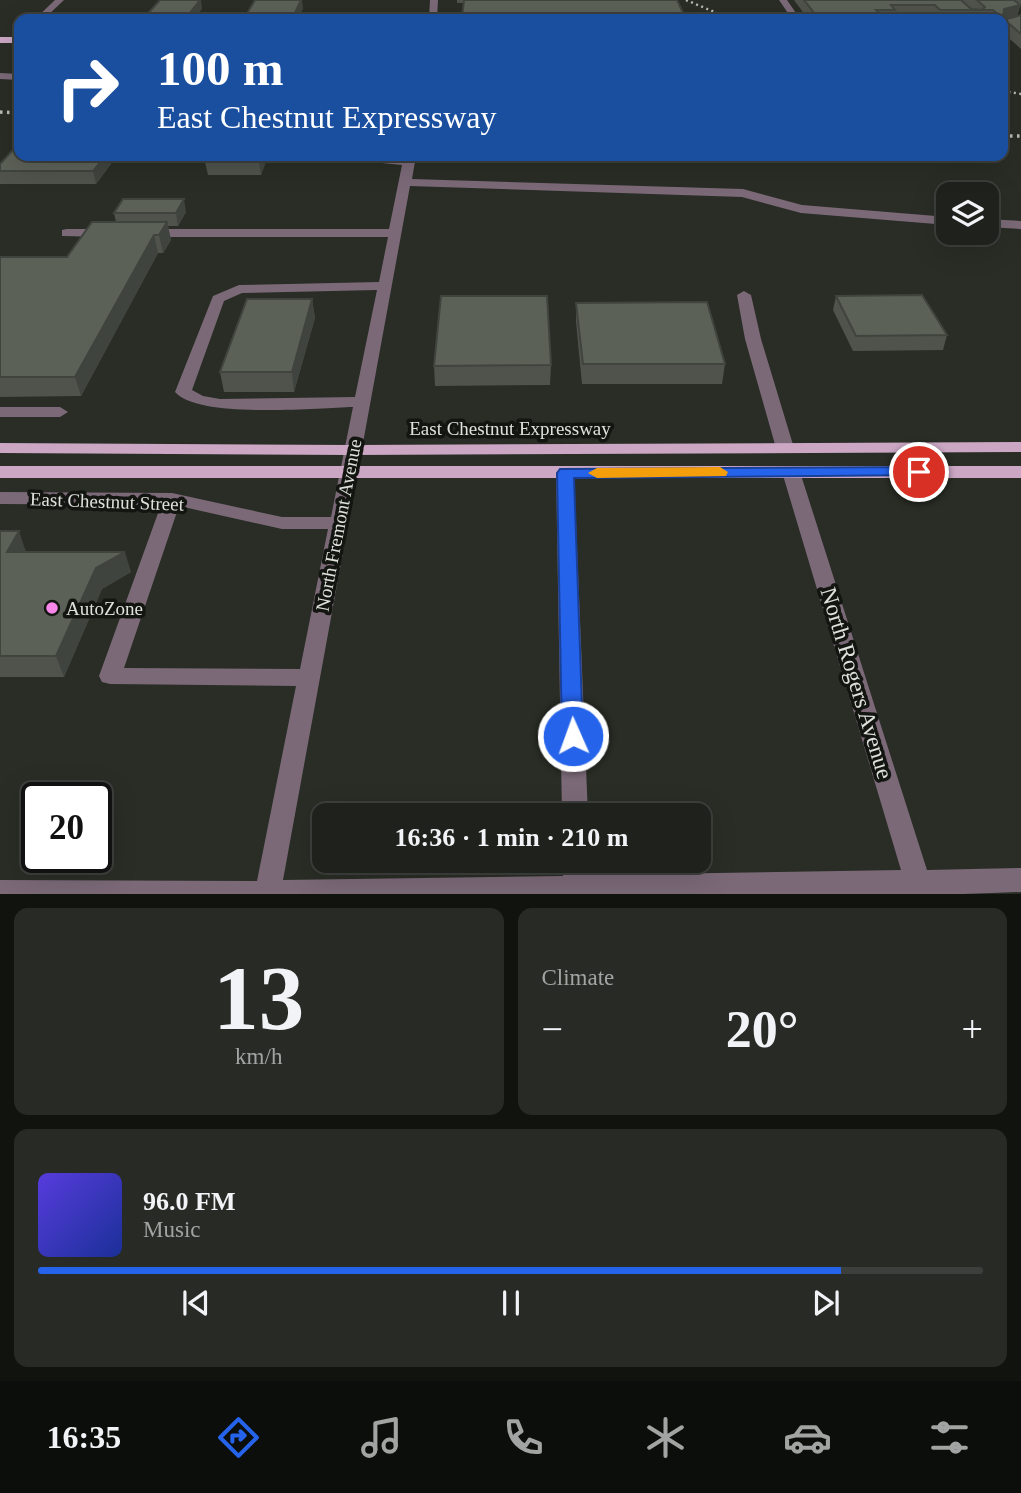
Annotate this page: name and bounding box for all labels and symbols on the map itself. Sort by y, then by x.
street label: East Chestnut Expressway [409,418,611,439]
street label: North Fremont Avenue [312,437,365,613]
pin [889,442,949,502]
street label: East Chestnut Street [30,488,185,515]
street label: North Rogers Avenue [815,584,898,782]
place label: AutoZone [66,598,143,619]
marker: AutoZone [44,600,60,616]
position arrow [536,699,610,773]
speed limit sign: 20 [21,782,112,873]

